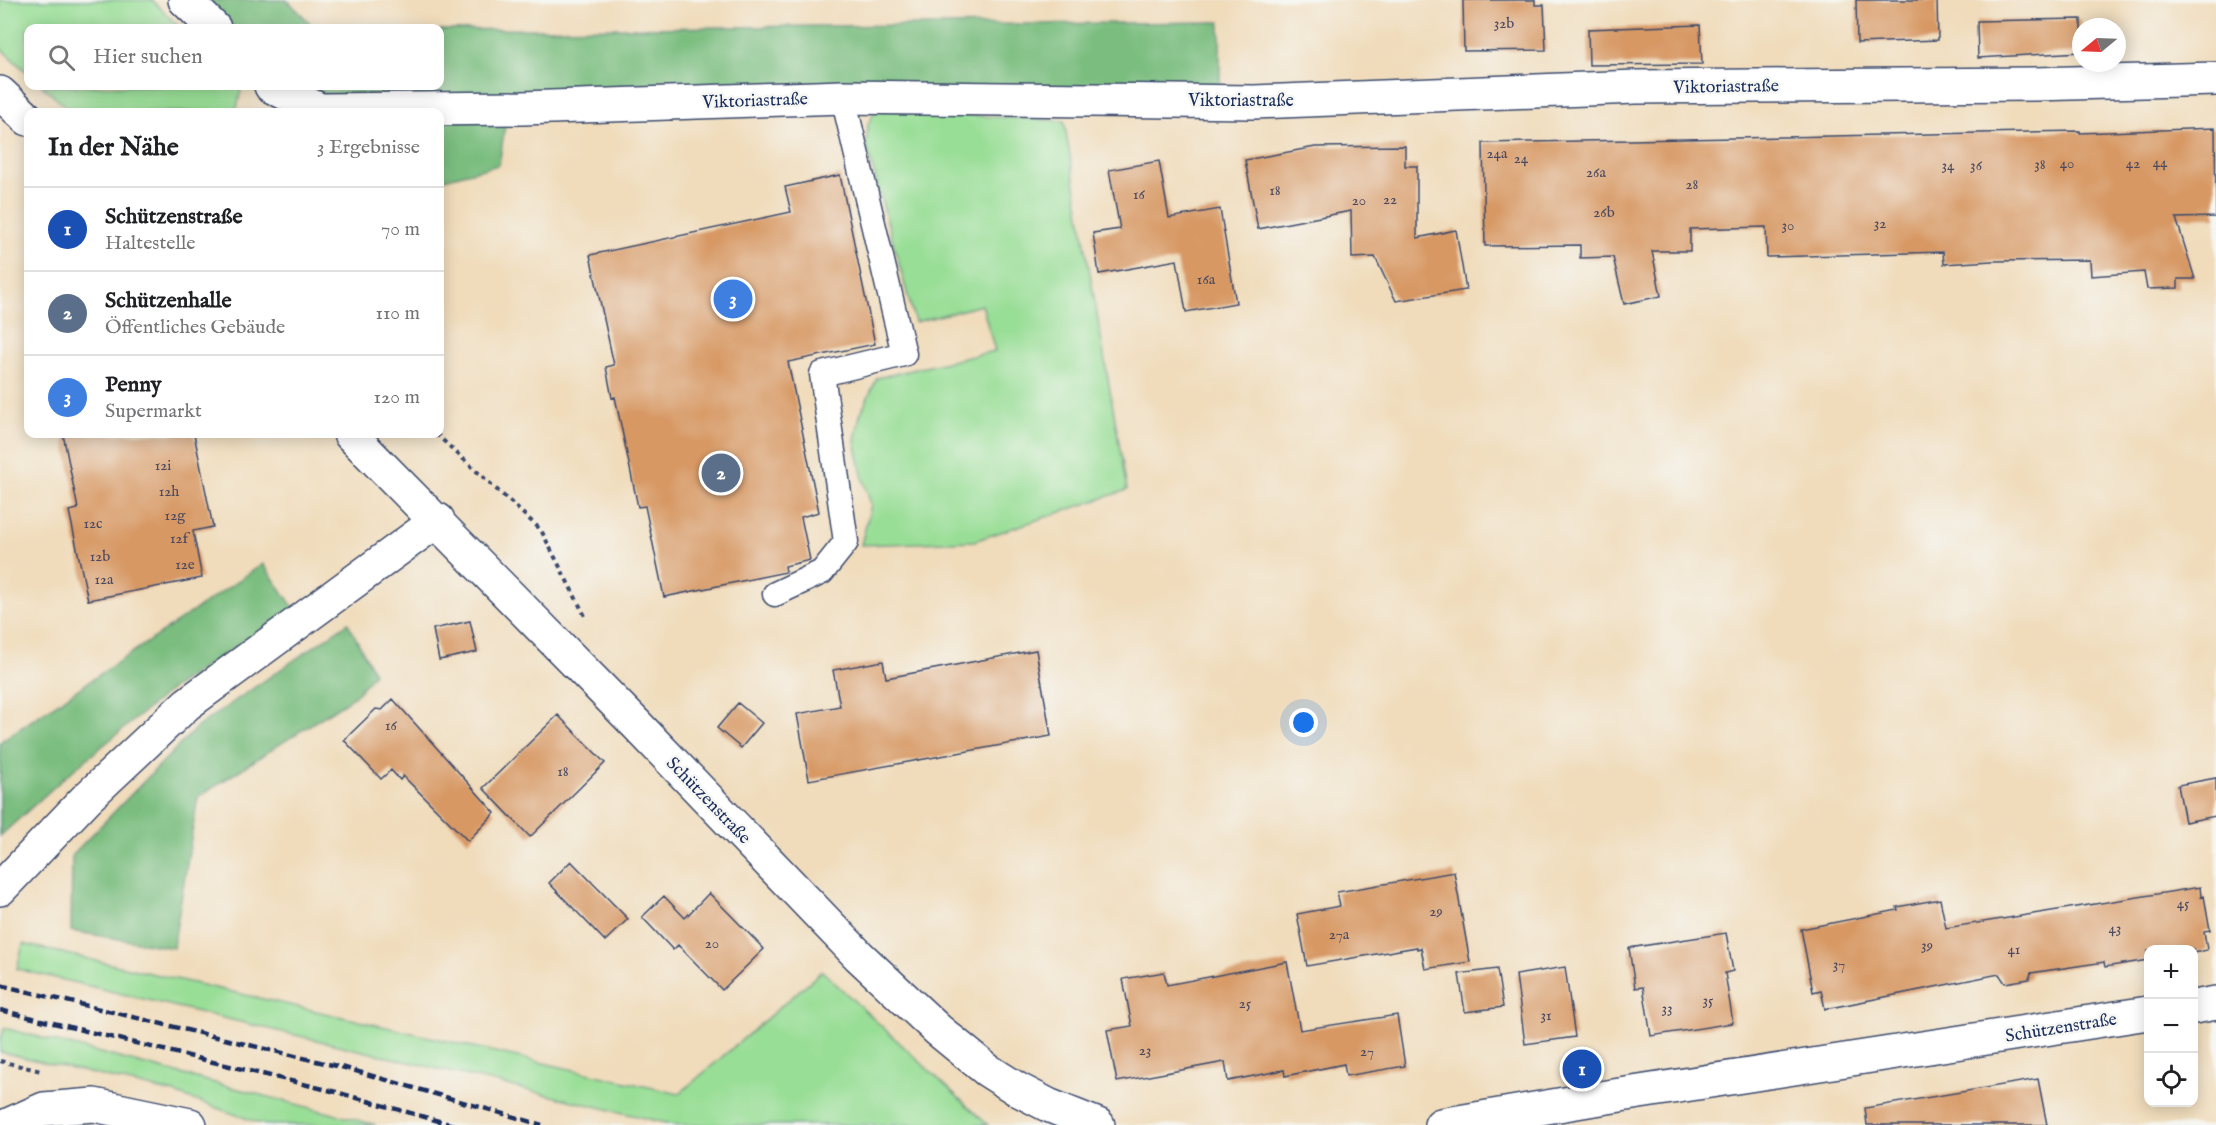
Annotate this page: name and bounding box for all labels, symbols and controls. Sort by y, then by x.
house number: 32b [1494,14,1514,33]
north arrow [2072,18,2126,72]
search box [24,24,444,90]
icon: search [45,41,78,74]
text: Hier suchen [93,43,203,71]
street label: Viktoriastraße [1672,75,1779,100]
street label: Viktoriastraße [701,88,808,115]
street label: Viktoriastraße [1187,90,1294,113]
text: In der Nähe [48,131,179,164]
text: 3 Ergebnisse [317,135,420,160]
house number: 24a [1487,144,1508,163]
house number: 24 [1514,149,1529,168]
house number: 44 [2153,153,2168,172]
house number: 40 [2060,154,2074,173]
house number: 42 [2126,154,2140,173]
house number: 38 [2034,155,2046,174]
house number: 34 [1942,156,1955,175]
house number: 36 [1970,156,1983,175]
house number: 26a [1586,163,1606,182]
house number: 28 [1686,175,1699,194]
house number: 18 [1269,181,1281,200]
house number: 16 [1133,185,1146,204]
house number: 22 [1383,190,1397,209]
house number: 20 [1352,191,1366,210]
text: Schützenstraße [105,203,243,231]
house number: 26b [1593,203,1615,222]
house number: 32 [1874,214,1886,233]
house number: 30 [1782,216,1794,235]
text: 1 [64,217,71,242]
text: 70 m [381,217,420,242]
text: Haltestelle [105,231,195,256]
house number: 16a [1197,270,1216,289]
pin: 3 [714,276,752,322]
text: Schützenhalle [105,287,232,315]
text: 2 [63,301,72,326]
text: 110 m [376,301,420,326]
text: Öffentliches Gebäude [105,315,285,340]
text: Penny [105,371,162,399]
text: 3 [64,385,71,410]
text: 120 m [374,385,420,410]
text: Supermarkt [105,399,202,424]
pin: 2 [702,450,740,496]
house number: 12i [155,456,171,475]
house number: 12h [159,482,179,501]
house number: 12g [165,506,186,525]
house number: 12c [83,514,103,533]
house number: 12f [170,529,191,548]
house number: 12b [90,547,110,566]
house number: 12e [175,555,195,574]
house number: 12a [94,570,114,589]
your location [1289,708,1318,737]
house number: 16 [385,716,398,735]
street label: Schützenstraße [661,753,755,850]
house number: 18 [557,762,569,781]
house number: 45 [2177,894,2190,913]
house number: 29 [1429,902,1443,921]
house number: 43 [2109,919,2121,938]
house number: 27a [1329,925,1350,944]
house number: 20 [705,934,719,953]
house number: 39 [1921,936,1933,955]
house number: 41 [2008,940,2020,959]
map controls [2144,945,2198,1107]
button: + [2144,945,2198,999]
house number: 37 [1833,955,1845,974]
house number: 35 [1702,991,1714,1010]
house number: 25 [1239,994,1252,1013]
house number: 33 [1661,999,1673,1018]
button: − [2144,999,2198,1053]
house number: 31 [1540,1006,1552,1025]
street label: Schützenstraße [2004,1008,2119,1049]
house number: 23 [1139,1041,1151,1060]
house number: 27 [1360,1042,1374,1061]
pin: 1 [1562,1046,1602,1092]
button: locate [2144,1053,2198,1107]

